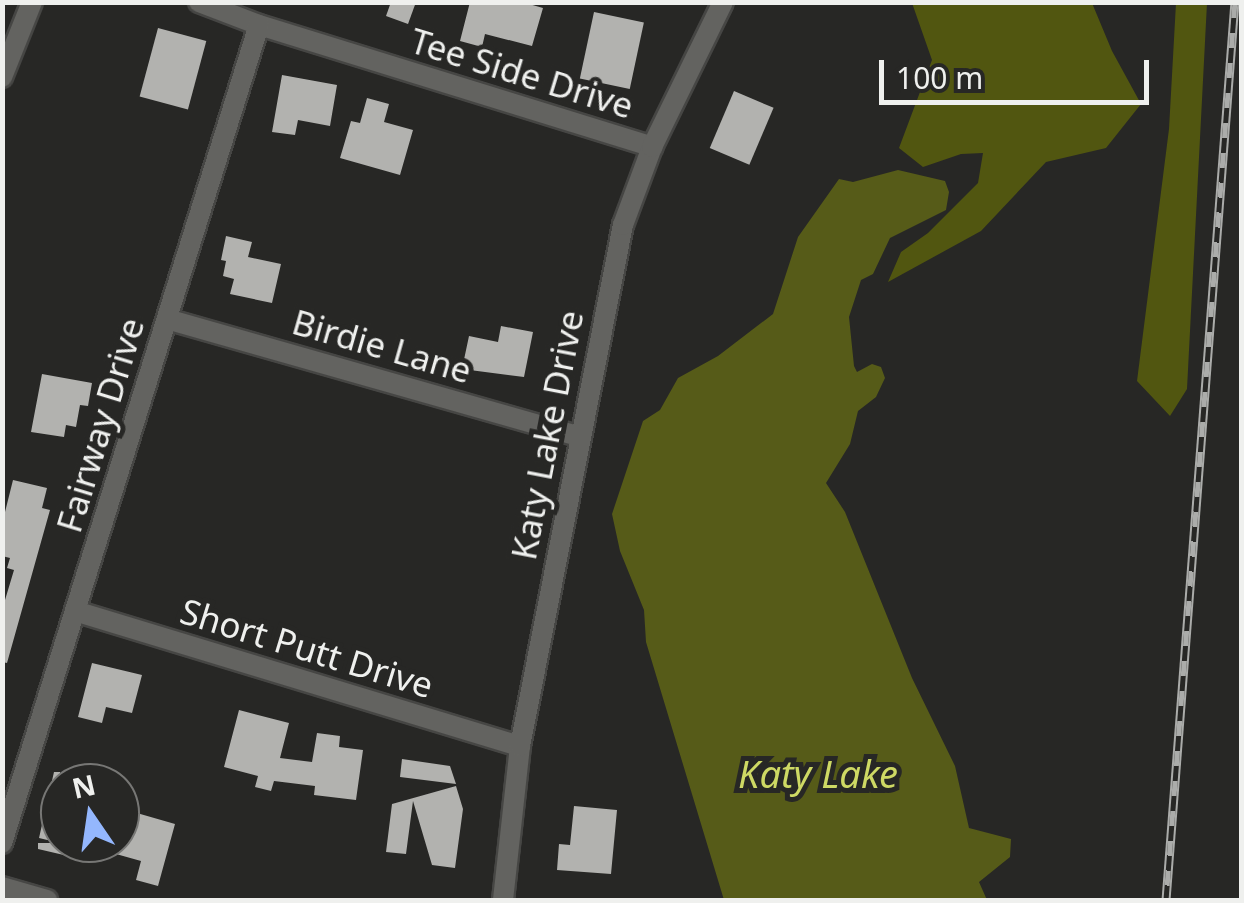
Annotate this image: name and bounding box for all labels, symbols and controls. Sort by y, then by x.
street label: Tee Side Drive [406,19,638,127]
scale bar [884,40,1154,102]
text: 100 m [896,57,983,98]
street label: Birdie Lane [288,300,476,392]
street label: Katy Lake Drive [502,307,592,563]
street label: Fairway Drive [47,313,153,537]
street label: Short Putt Drive [176,590,438,706]
water label: Katy Lake [738,751,898,797]
north arrow [40,763,140,863]
text: N [68,765,99,807]

